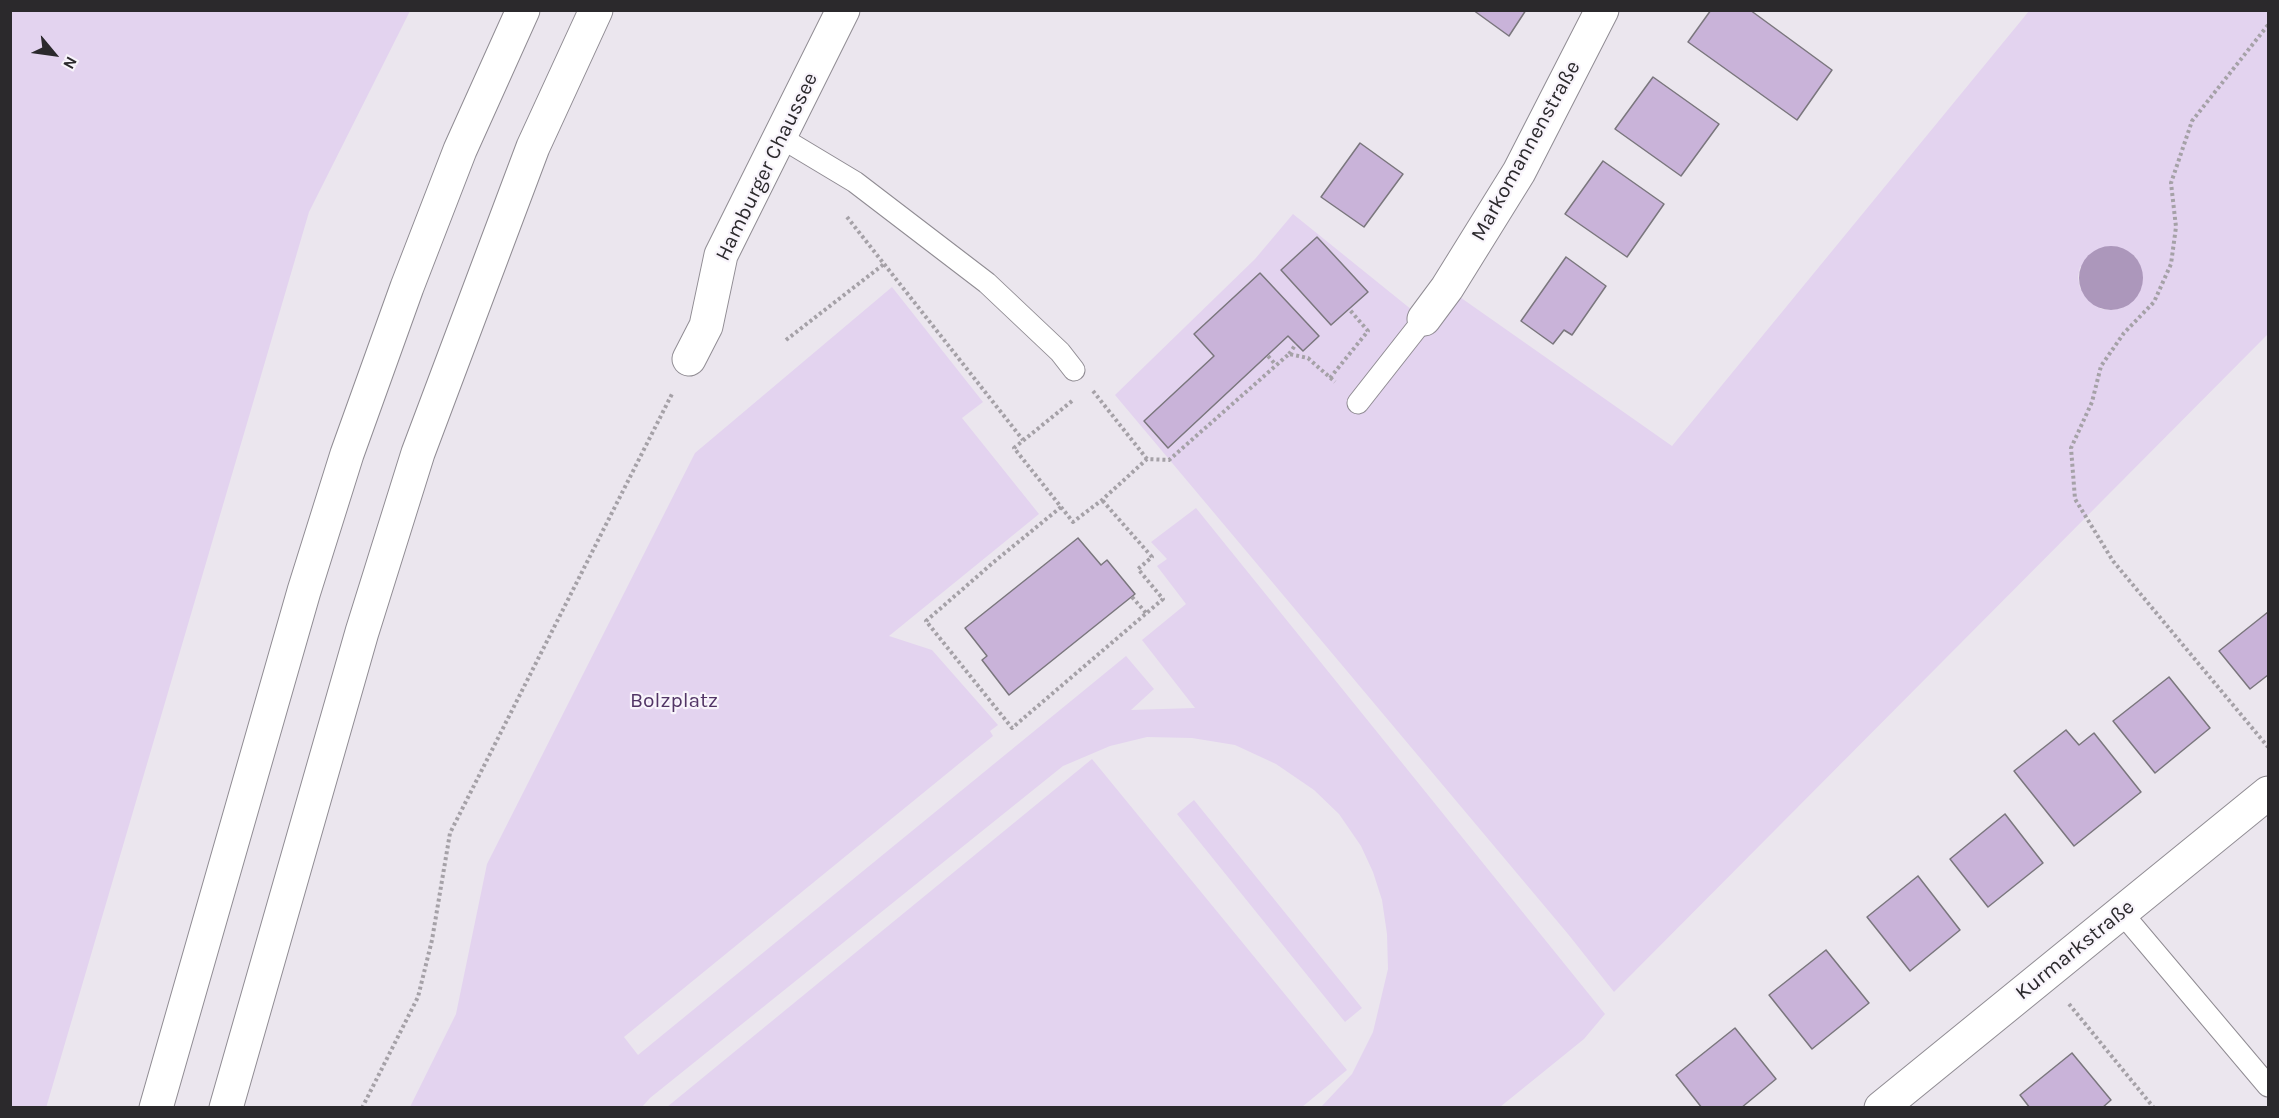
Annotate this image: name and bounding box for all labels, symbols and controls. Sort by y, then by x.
north arrow [24,24,84,84]
text: N [59,53,81,73]
street label: Markomannenstraße [1466,57,1586,245]
street label: Hamburger Chaussee [710,69,824,265]
park label: Bolzplatz [630,688,718,714]
street label: Kurmarkstraße [2011,894,2139,1006]

